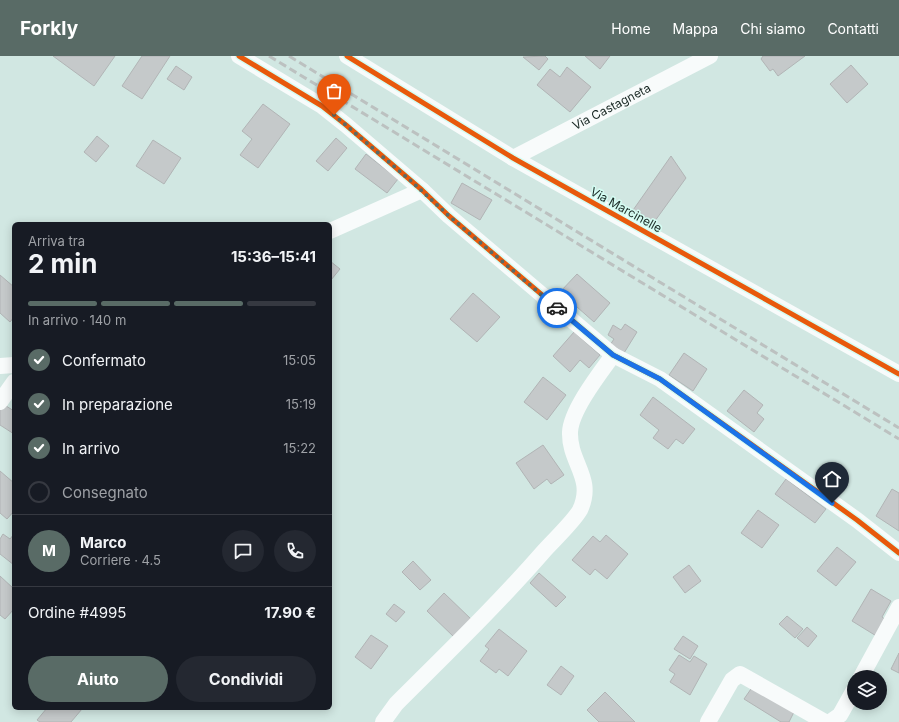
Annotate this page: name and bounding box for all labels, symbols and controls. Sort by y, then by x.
text: Forkly [20,17,78,40]
text: Home [611,20,651,37]
text: Mappa [673,20,718,37]
text: Chi siamo [740,20,805,37]
text: Contatti [827,20,879,37]
pin [317,74,351,115]
icon: bag [323,80,345,102]
street label: Via Castagneta [570,80,653,133]
street label: Via Marcinelle [588,184,665,235]
text: Arriva tra [28,233,85,249]
text: 15:36–15:41 [231,247,316,266]
text: 2 min [28,248,98,279]
courier [537,288,577,328]
icon: car [546,297,568,319]
text: In arrivo · 140 m [28,312,126,328]
icon: check [28,349,50,371]
text: Confermato [62,351,146,370]
text: 15:05 [283,352,316,368]
icon: check [28,393,50,415]
text: In preparazione [62,395,173,414]
text: 15:19 [286,396,316,412]
icon: check [28,437,50,459]
text: In arrivo [62,439,120,458]
text: 15:22 [283,440,316,456]
pin [815,462,849,503]
icon: home [821,468,843,490]
text: Consegnato [62,483,148,502]
button: chat [222,530,264,572]
button: phone [274,530,316,572]
text: Marco [80,533,126,552]
text: M [42,541,56,560]
text: Corriere · 4.5 [80,552,161,568]
text: Ordine #4995 [28,603,126,622]
text: 17.90 € [264,603,316,622]
button: Aiuto [28,656,168,702]
button: Condividi [176,656,316,702]
map controls [847,670,887,710]
button: layers [847,670,887,710]

